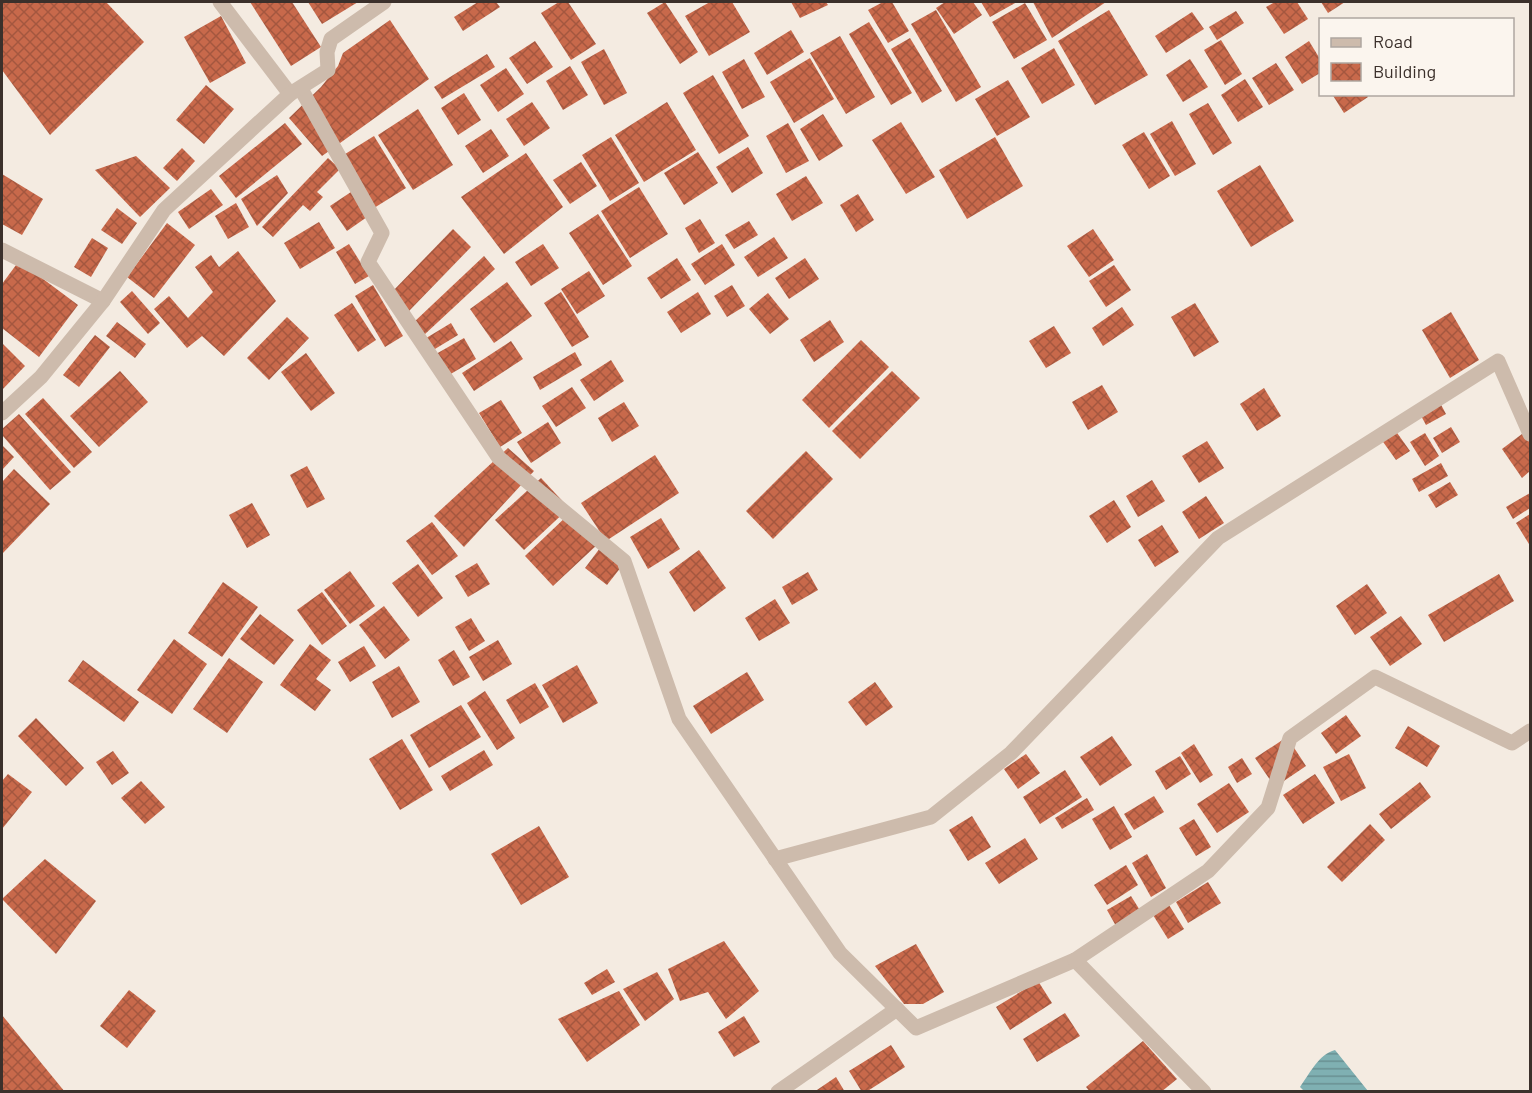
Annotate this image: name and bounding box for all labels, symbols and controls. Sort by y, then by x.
legend [1319,18,1514,96]
text: Road [1373,30,1413,52]
text: Building [1373,60,1436,82]

